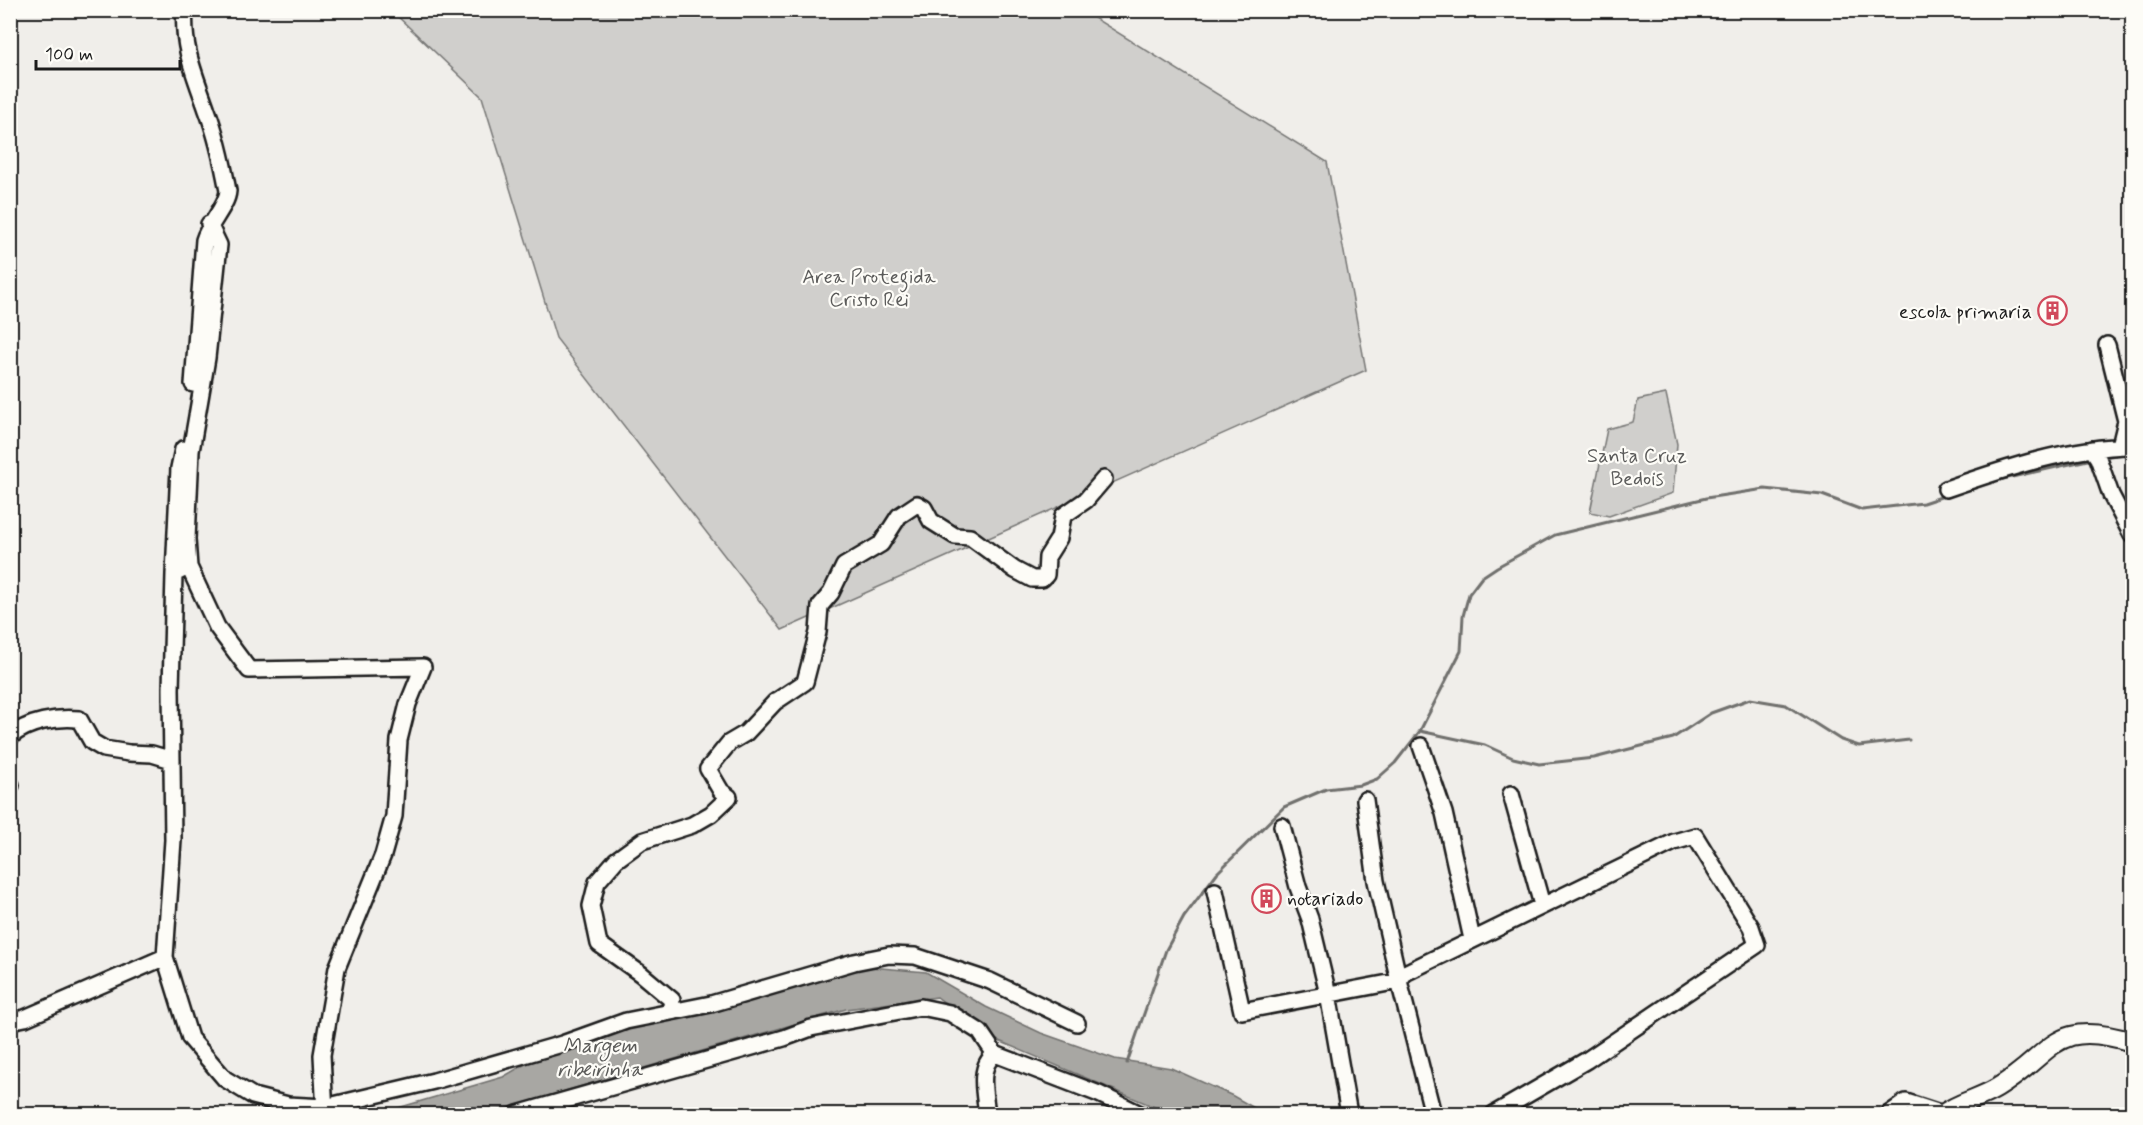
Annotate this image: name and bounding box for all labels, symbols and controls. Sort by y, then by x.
scale bar [36,33,180,71]
text: 100 m [45,43,93,67]
park label: Area Protegida Cristo Rei [802,264,937,314]
building icon: escola primaria [2037,295,2069,327]
place label: escola primaria [1899,299,2032,326]
park label: Santa Cruz Bedois [1587,443,1687,493]
building icon: notariado [1250,882,1282,914]
place label: notariado [1287,886,1363,913]
water label: Margem ribeirinha [557,1032,644,1084]

